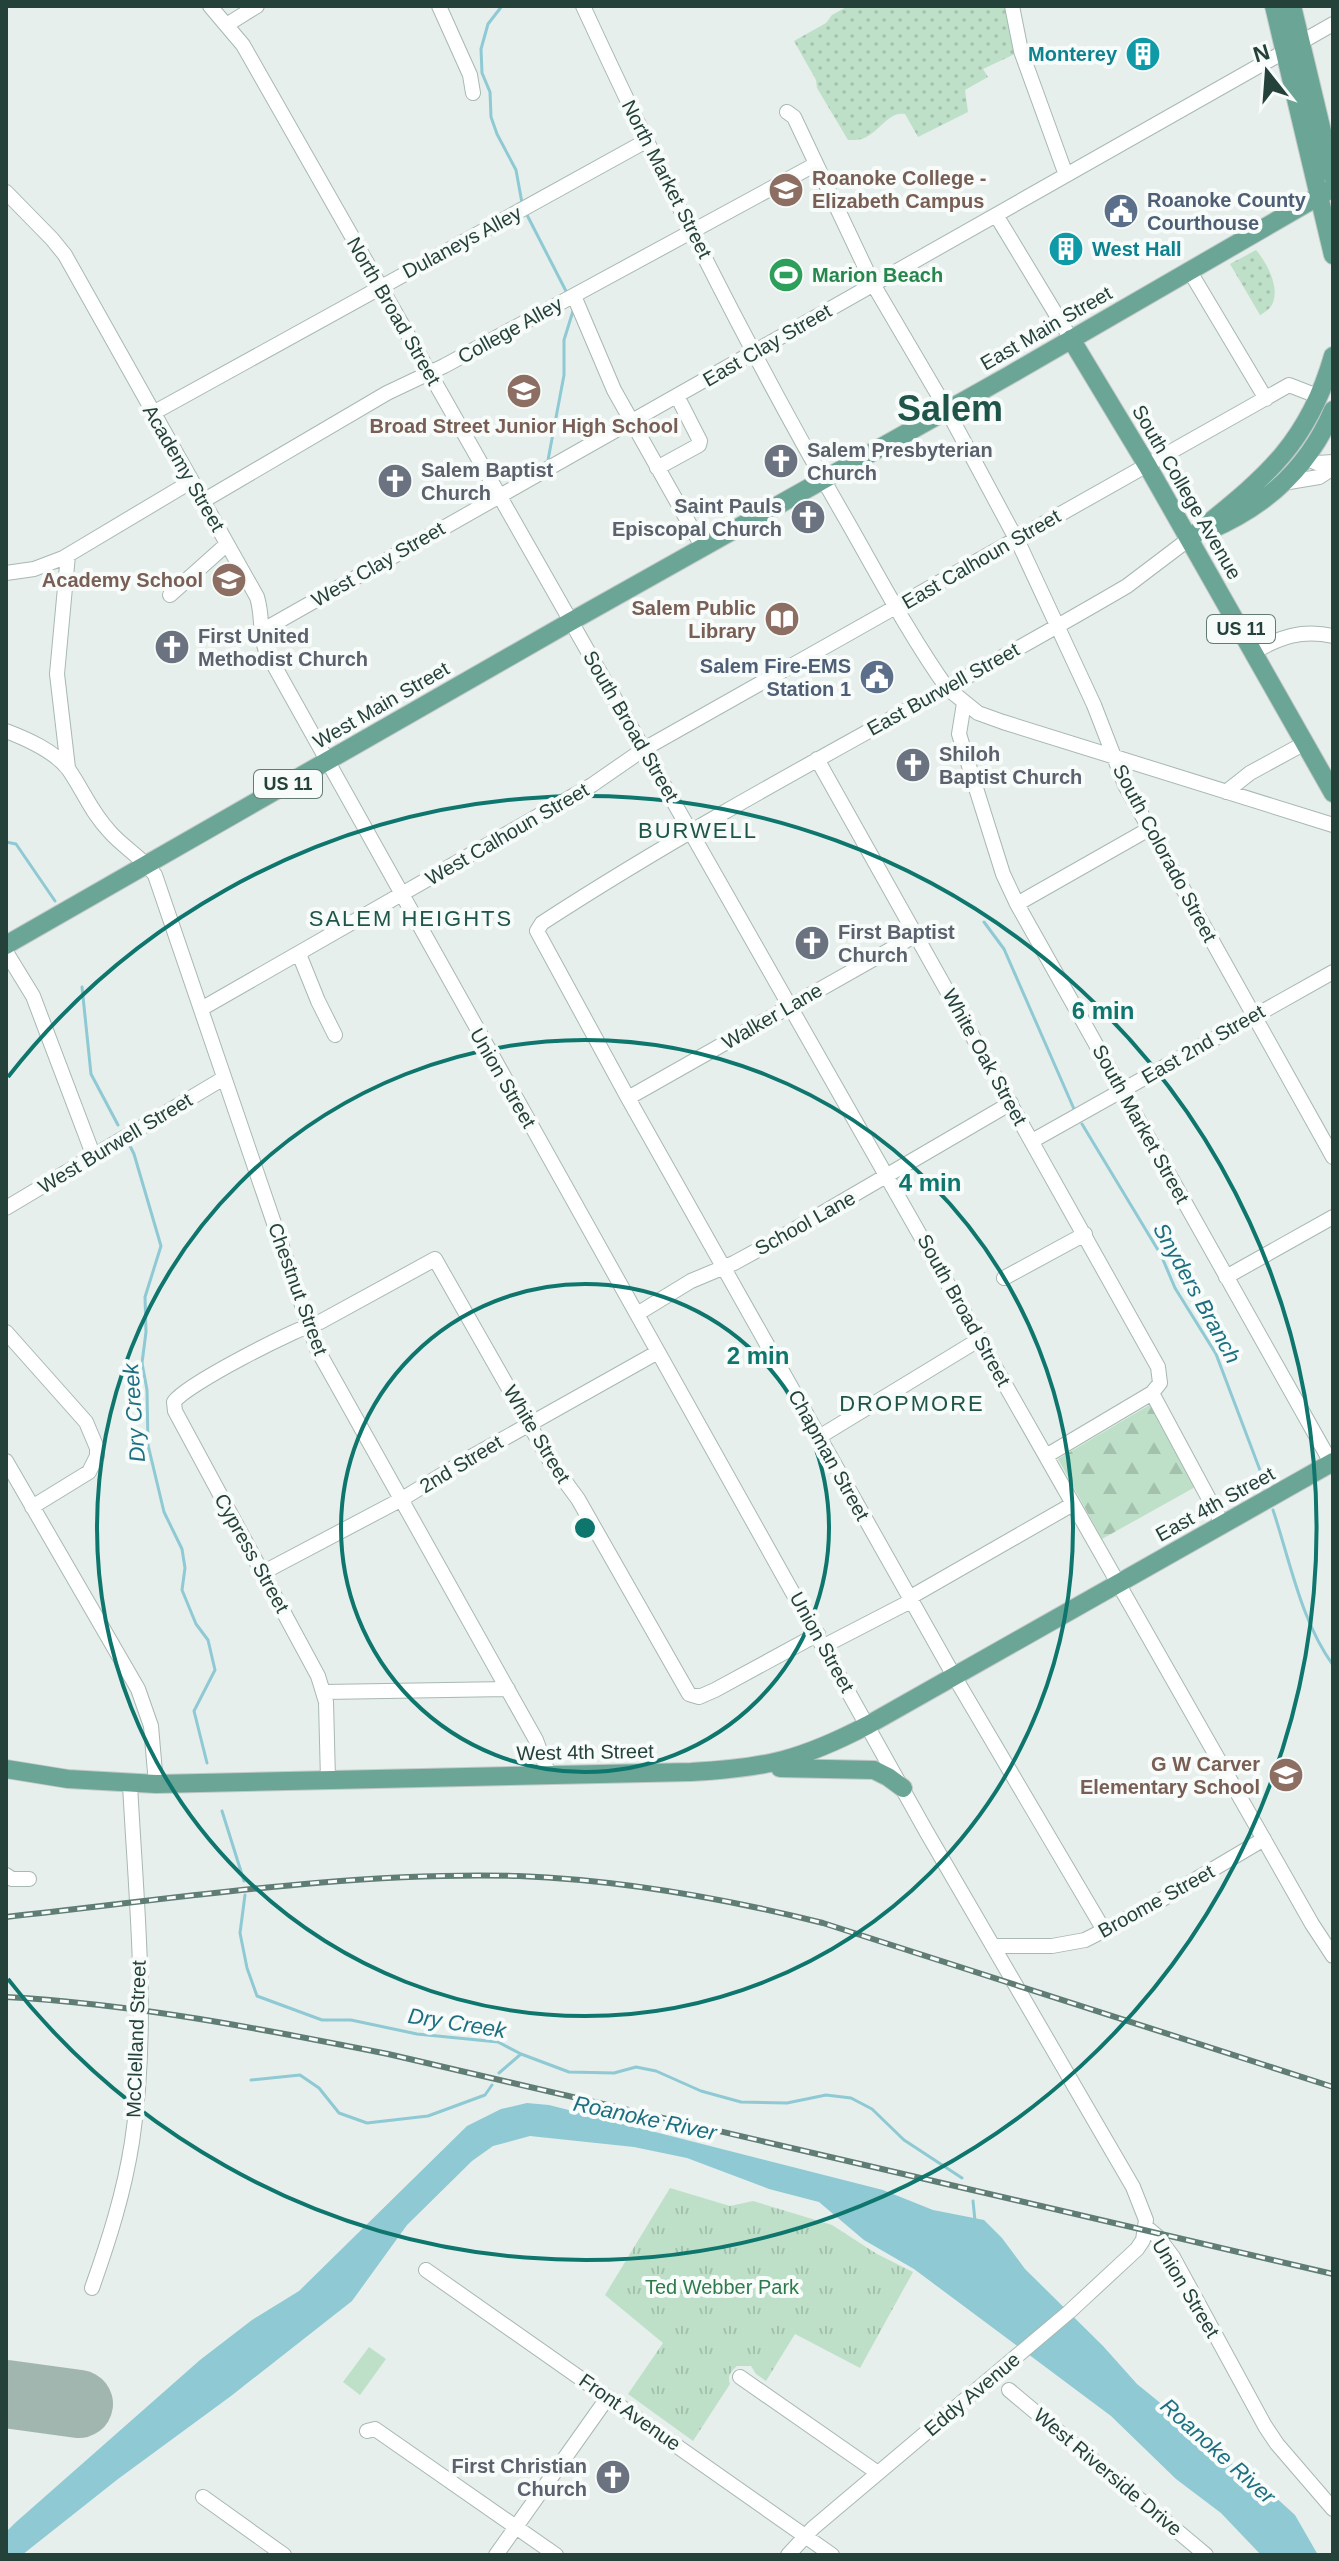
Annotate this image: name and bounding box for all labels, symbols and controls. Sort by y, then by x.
north arrow [1227,32,1307,112]
building icon: Monterey [1124,35,1162,73]
text: N [1250,39,1273,68]
place label: Monterey [1028,43,1118,65]
street label: North Market Street [618,96,717,262]
place label: Roanoke College - Elizabeth Campus [812,167,986,212]
school or university icon: Roanoke College - Elizabeth Campus [767,171,805,209]
place label: Roanoke County Courthouse [1147,189,1307,234]
public building icon: Roanoke County Courthouse [1102,192,1140,230]
street label: Dulaneys Alley [399,201,525,283]
building icon: West Hall [1047,230,1085,268]
street label: North Broad Street [343,233,445,389]
place label: West Hall [1092,238,1182,260]
sports icon: Marion Beach [767,256,805,294]
place label: Marion Beach [812,264,943,286]
street label: East Main Street [976,281,1116,374]
street label: College Alley [454,292,566,368]
street label: East Clay Street [699,299,835,391]
school or university icon: Broad Street Junior High School [505,372,543,410]
district label: Salem [897,388,1003,429]
street label: Academy Street [139,401,229,535]
street label: South College Avenue [1128,401,1246,583]
place label: Broad Street Junior High School [370,415,678,437]
place label: Salem Presbyterian Church [807,439,993,484]
church icon: Salem Presbyterian Church [762,442,800,480]
place label: Salem Baptist Church [421,459,554,504]
church icon: Salem Baptist Church [376,462,414,500]
place label: Saint Pauls Episcopal Church [612,495,782,540]
church icon: Saint Pauls Episcopal Church [789,498,827,536]
street label: East Calhoun Street [898,505,1064,613]
street label: West Clay Street [308,517,449,611]
school or university icon: Academy School [210,561,248,599]
place label: Academy School [42,569,203,591]
place label: Salem Public Library [632,597,757,642]
library icon: Salem Public Library [763,600,801,638]
road number: US 11 [1207,615,1275,643]
place label: First United Methodist Church [198,625,368,670]
church icon: First United Methodist Church [153,628,191,666]
street label: East Burwell Street [863,638,1023,740]
street label: South Broad Street [579,647,683,806]
place label: Salem Fire-EMS Station 1 [700,655,851,700]
street label: West Main Street [309,657,453,753]
public building icon: Salem Fire-EMS Station 1 [858,658,896,696]
place label: Shiloh Baptist Church [939,743,1082,788]
church icon: Shiloh Baptist Church [894,746,932,784]
street label: South Colorado Street [1109,760,1221,946]
road number: US 11 [254,770,322,798]
street label: West Calhoun Street [422,778,593,890]
district label: BURWELL [638,818,758,843]
district label: SALEM HEIGHTS [309,906,513,931]
place label: First Baptist Church [838,921,955,966]
church icon: First Baptist Church [793,924,831,962]
street label: Walker Lane [718,979,826,1053]
street label: White Oak Street [938,985,1032,1129]
text: 6 min [1072,997,1134,1024]
street label: East 2nd Street [1138,1000,1269,1088]
street label: Union Street [466,1024,541,1132]
street label: South Market Street [1088,1041,1194,1207]
street label: West Burwell Street [34,1088,196,1198]
text: 4 min [899,1169,961,1196]
street label: School Lane [751,1186,859,1260]
water label: Snyders Branch [1148,1218,1246,1368]
street label: Chestnut Street [264,1220,332,1358]
street label: South Broad Street [913,1230,1015,1390]
text: 2 min [727,1342,789,1369]
water label: Dry Creek [118,1362,150,1463]
street label: White Street [499,1381,575,1487]
street label: Chapman Street [784,1386,874,1524]
district label: DROPMORE [839,1391,985,1416]
street label: 2nd Street [416,1431,507,1497]
street label: East 4th Street [1152,1462,1279,1546]
street label: Cypress Street [210,1490,294,1617]
centre of rings [571,1514,599,1542]
street label: Union Street [785,1588,859,1696]
street label: West 4th Street [516,1740,654,1764]
place label: G W Carver Elementary School [1080,1753,1260,1798]
school or university icon: G W Carver Elementary School [1267,1756,1305,1794]
street label: Broome Street [1094,1860,1218,1942]
street label: McClelland Street [122,1959,150,2118]
water label: Dry Creek [406,2003,509,2043]
water label: Roanoke River [571,2091,720,2146]
street label: Union Street [1148,2235,1224,2342]
park label: Ted Webber Park [645,2276,800,2298]
street label: Eddy Avenue [920,2348,1024,2440]
street label: Front Avenue [575,2369,685,2455]
water label: Roanoke River [1156,2393,1282,2510]
street label: West Riverside Drive [1030,2404,1186,2540]
place label: First Christian Church [451,2455,587,2500]
church icon: First Christian Church [594,2458,632,2496]

